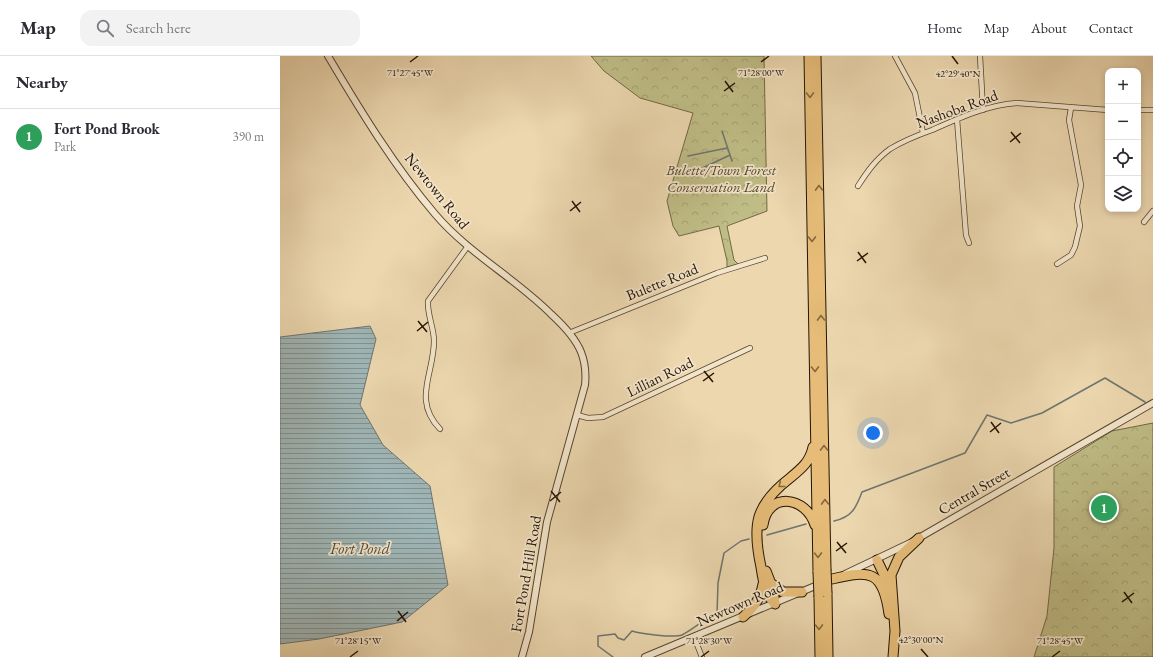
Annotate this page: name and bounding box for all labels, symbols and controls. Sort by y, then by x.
search box [80,10,360,46]
text: Map [20,15,56,40]
icon: search [94,17,116,39]
text: Search here [126,18,191,37]
text: Home [927,19,962,37]
text: Map [984,19,1009,37]
text: About [1031,19,1067,37]
text: Contact [1089,19,1133,37]
text: 71°27'45"W [387,66,434,79]
text: 71°28'00"W [738,66,785,79]
text: 42°29'40"N [936,67,981,80]
map controls [1105,68,1141,212]
button: + [1105,68,1141,104]
text: Nearby [16,71,68,93]
street label: Nashoba Road [913,85,1001,132]
one-way arrow [805,92,814,98]
button: − [1105,104,1141,140]
text: Fort Pond Brook [54,119,160,138]
text: 1 [26,128,32,145]
text: 390 m [233,128,264,145]
text: Park [54,138,76,155]
button: locate [1105,140,1141,176]
street label: Newtown Road [401,149,474,233]
park label: Bulette/Town Forest Conservation Land [665,160,777,196]
button: layers [1105,176,1141,212]
one-way arrow [815,185,823,191]
one-way arrow [808,236,816,242]
street label: Bulette Road [623,258,701,305]
one-way arrow [817,315,825,321]
street label: Lillian Road [623,352,696,401]
one-way arrow [811,366,819,372]
your location [863,423,883,443]
one-way arrow [820,445,828,451]
street label: Central Street [934,462,1013,519]
one-way arrow [778,480,785,487]
pin: 1 [1091,493,1117,523]
one-way arrow [821,499,829,505]
street label: Fort Pond Hill Road [506,514,545,634]
water label: Fort Pond [329,538,391,559]
one-way arrow [814,552,822,558]
street label: Newtown Road [694,577,786,630]
one-way arrow [815,624,824,630]
text: 42°30'00"N [899,633,944,646]
text: 71°28'15"W [335,634,382,647]
text: 71°28'30"W [686,634,733,647]
text: 71°28'45"W [1037,634,1084,647]

